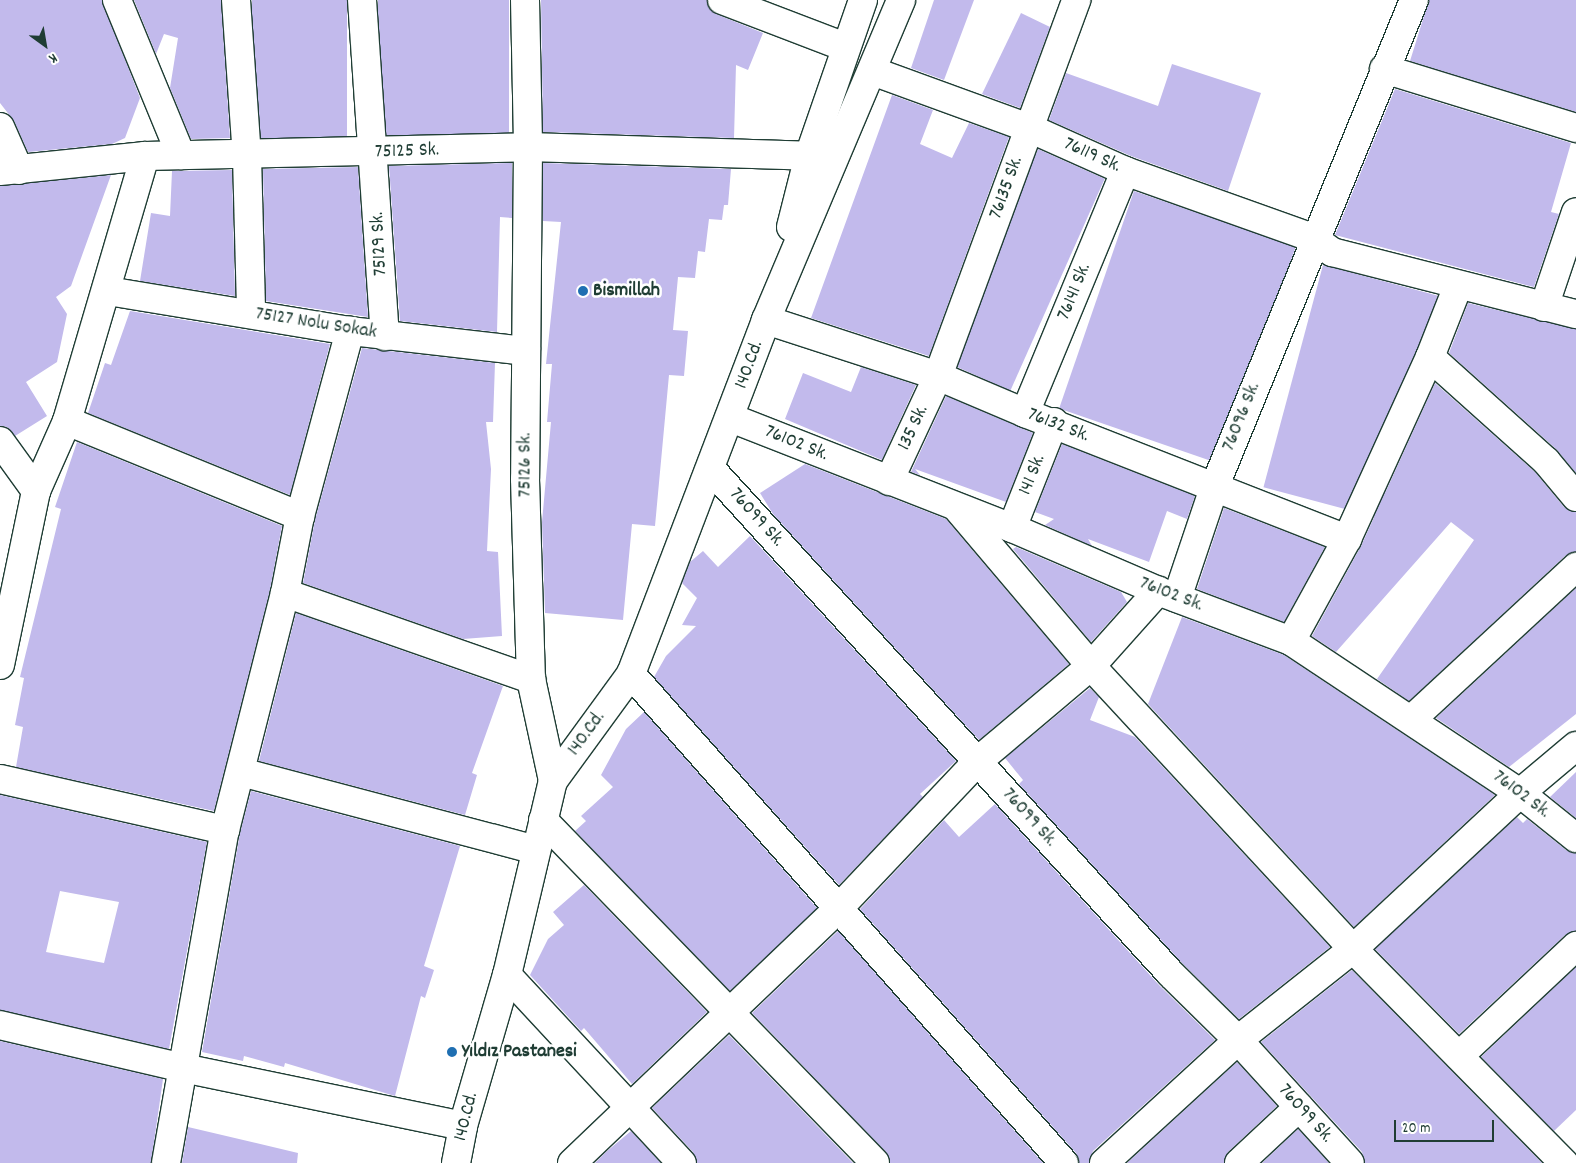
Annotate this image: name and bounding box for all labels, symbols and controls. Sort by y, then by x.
north arrow [20,20,70,70]
text: K [45,48,61,68]
street label: 76119 Sk. [1060,133,1124,179]
street label: 75125 Sk. [374,139,440,165]
street label: 76135 Sk. [985,153,1029,223]
street label: 75129 Sk. [366,211,394,277]
street label: 76141 Sk. [1053,260,1097,324]
place label: Bismillah [593,279,660,303]
marker: Bismillah [577,285,589,297]
street label: 75127 Nolu Sokak [254,303,378,345]
street label: 140.Cd. [730,338,770,392]
street label: 76096 Sk. [1217,379,1267,455]
street label: 135 Sk. [893,401,935,455]
street label: 76132 Sk. [1024,403,1092,449]
street label: 76102 Sk. [761,420,831,468]
street label: 75126 Sk. [514,433,538,497]
street label: 141 Sk. [1014,451,1052,499]
street label: 76099 Sk. [723,483,789,553]
street label: 76102 Sk. [1136,572,1206,618]
street label: 140.Cd. [563,707,611,761]
street label: 76102 Sk. [1487,765,1555,825]
street label: 76099 Sk. [996,783,1062,853]
place label: Yıldız Pastanesi [462,1040,577,1064]
marker: Yıldız Pastanesi [446,1046,458,1058]
street label: 76099 Sk. [1272,1079,1338,1149]
street label: 140.Cd. [449,1090,485,1144]
scale bar [1396,1110,1496,1142]
text: 20 m [1402,1118,1430,1140]

